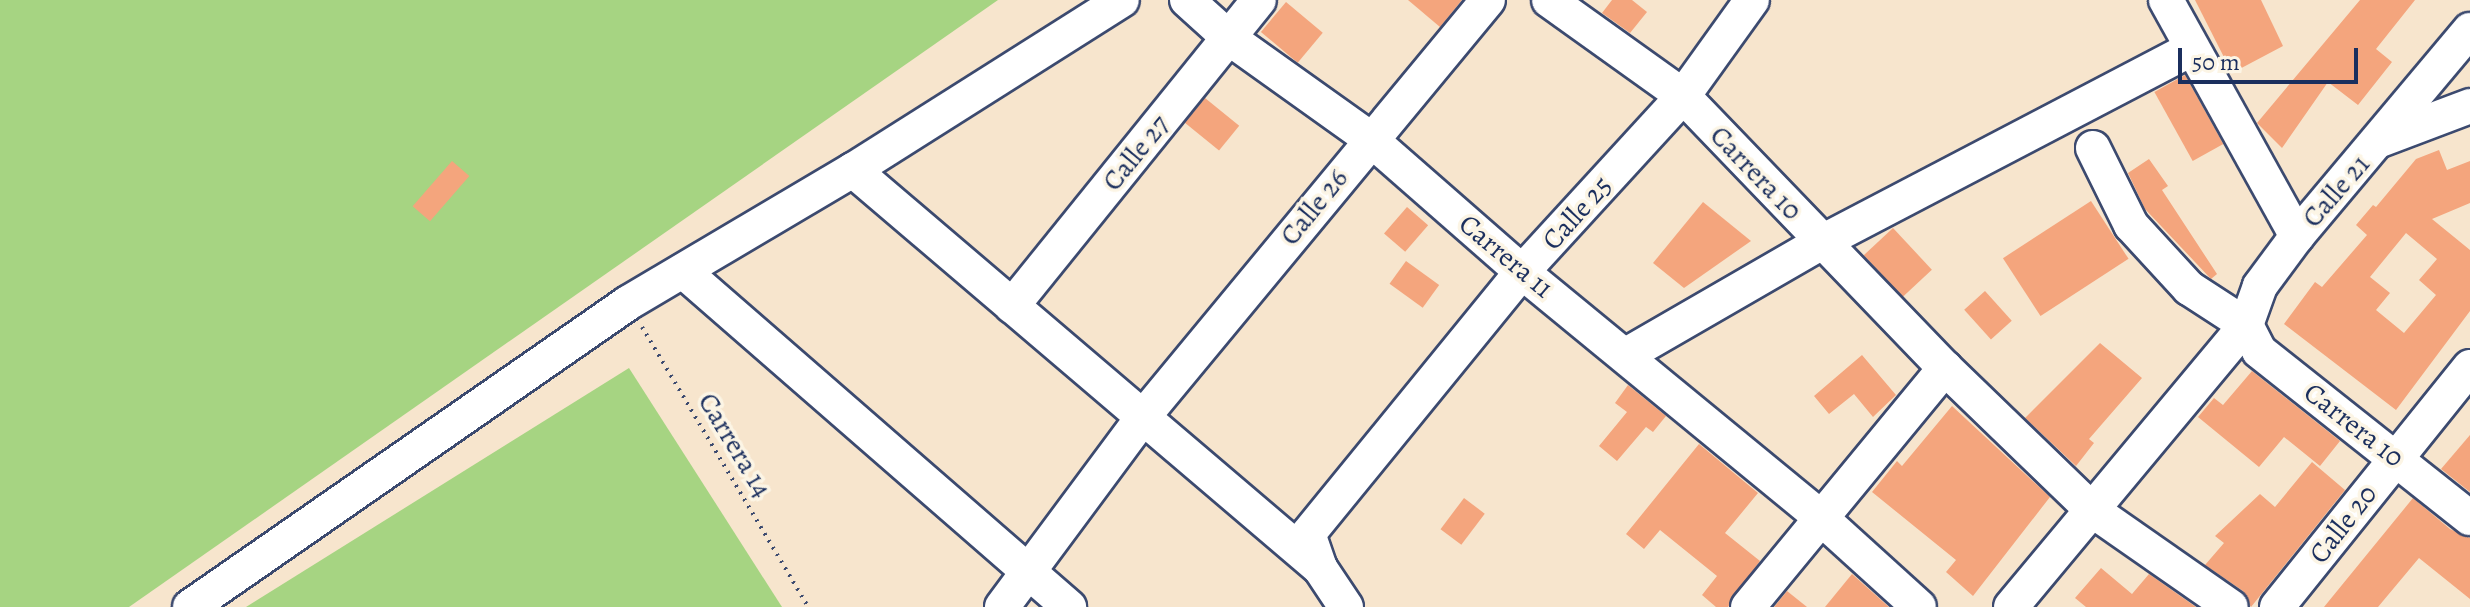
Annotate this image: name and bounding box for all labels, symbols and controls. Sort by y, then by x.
scale bar [2182,32,2362,82]
text: 50 m [2192,46,2240,78]
street label: Calle 27 [1095,108,1177,198]
street label: Carrera 10 [1703,119,1809,227]
street label: Calle 21 [2295,148,2377,234]
street label: Calle 26 [1273,162,1355,252]
street label: Calle 25 [1535,169,1619,257]
street label: Carrera 11 [1452,207,1560,305]
street label: Carrera 10 [2297,375,2411,475]
street label: Carrera 14 [691,387,779,503]
street label: Calle 20 [2302,478,2384,570]

